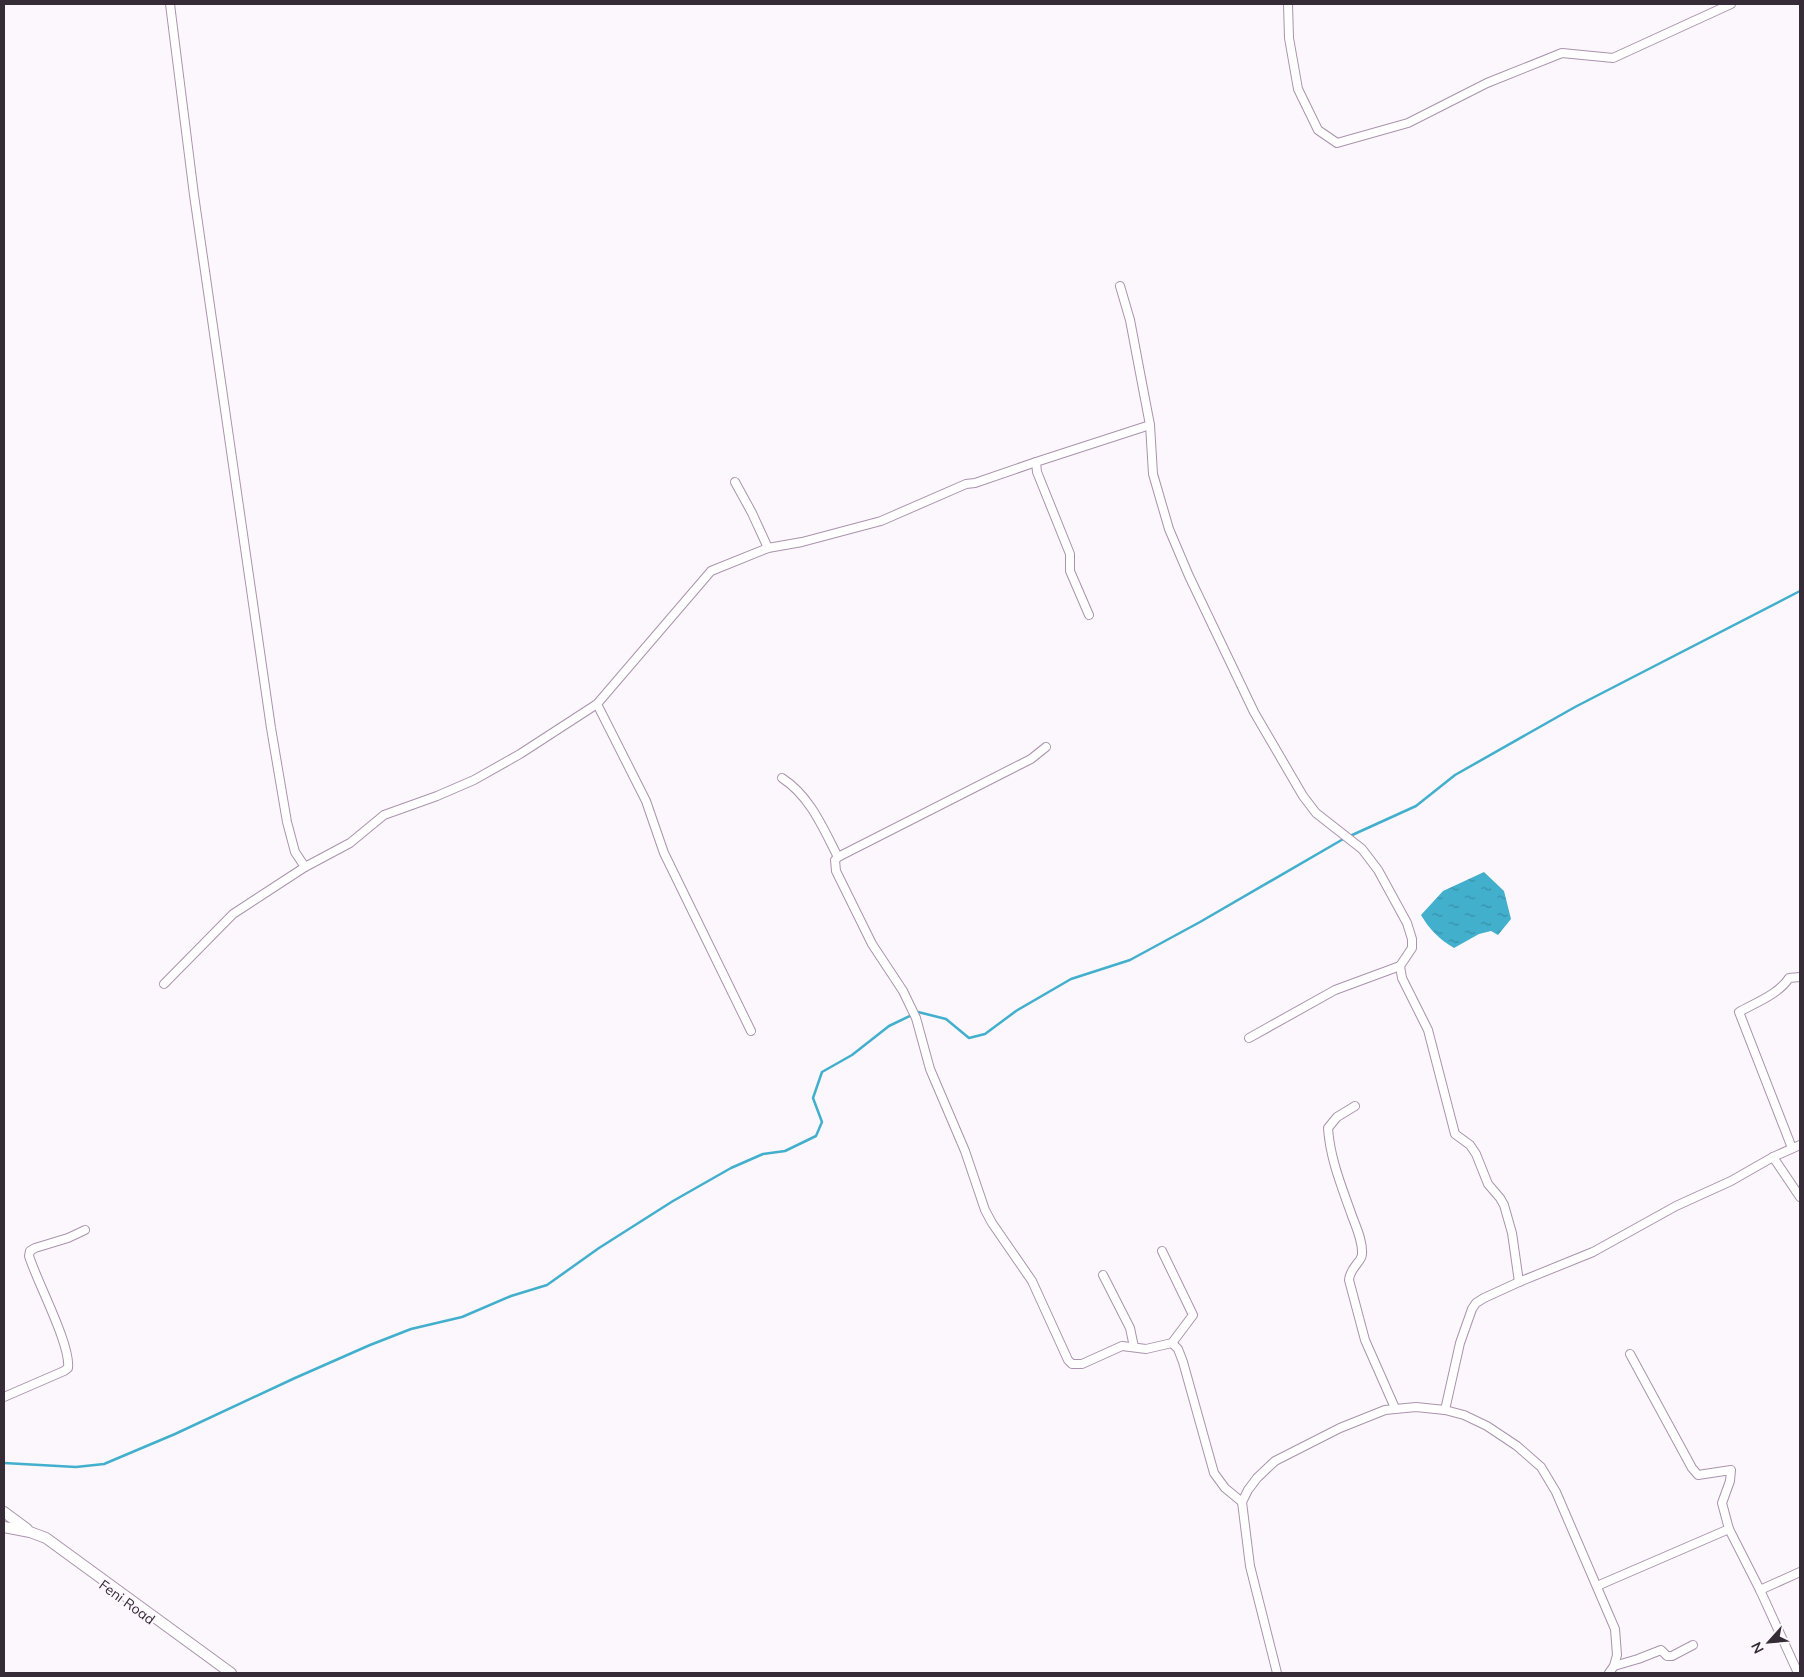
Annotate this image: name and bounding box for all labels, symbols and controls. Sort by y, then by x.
street label: Feni Road [96,1576,158,1628]
north arrow [1744,1617,1794,1667]
text: N [1747,1639,1768,1657]

